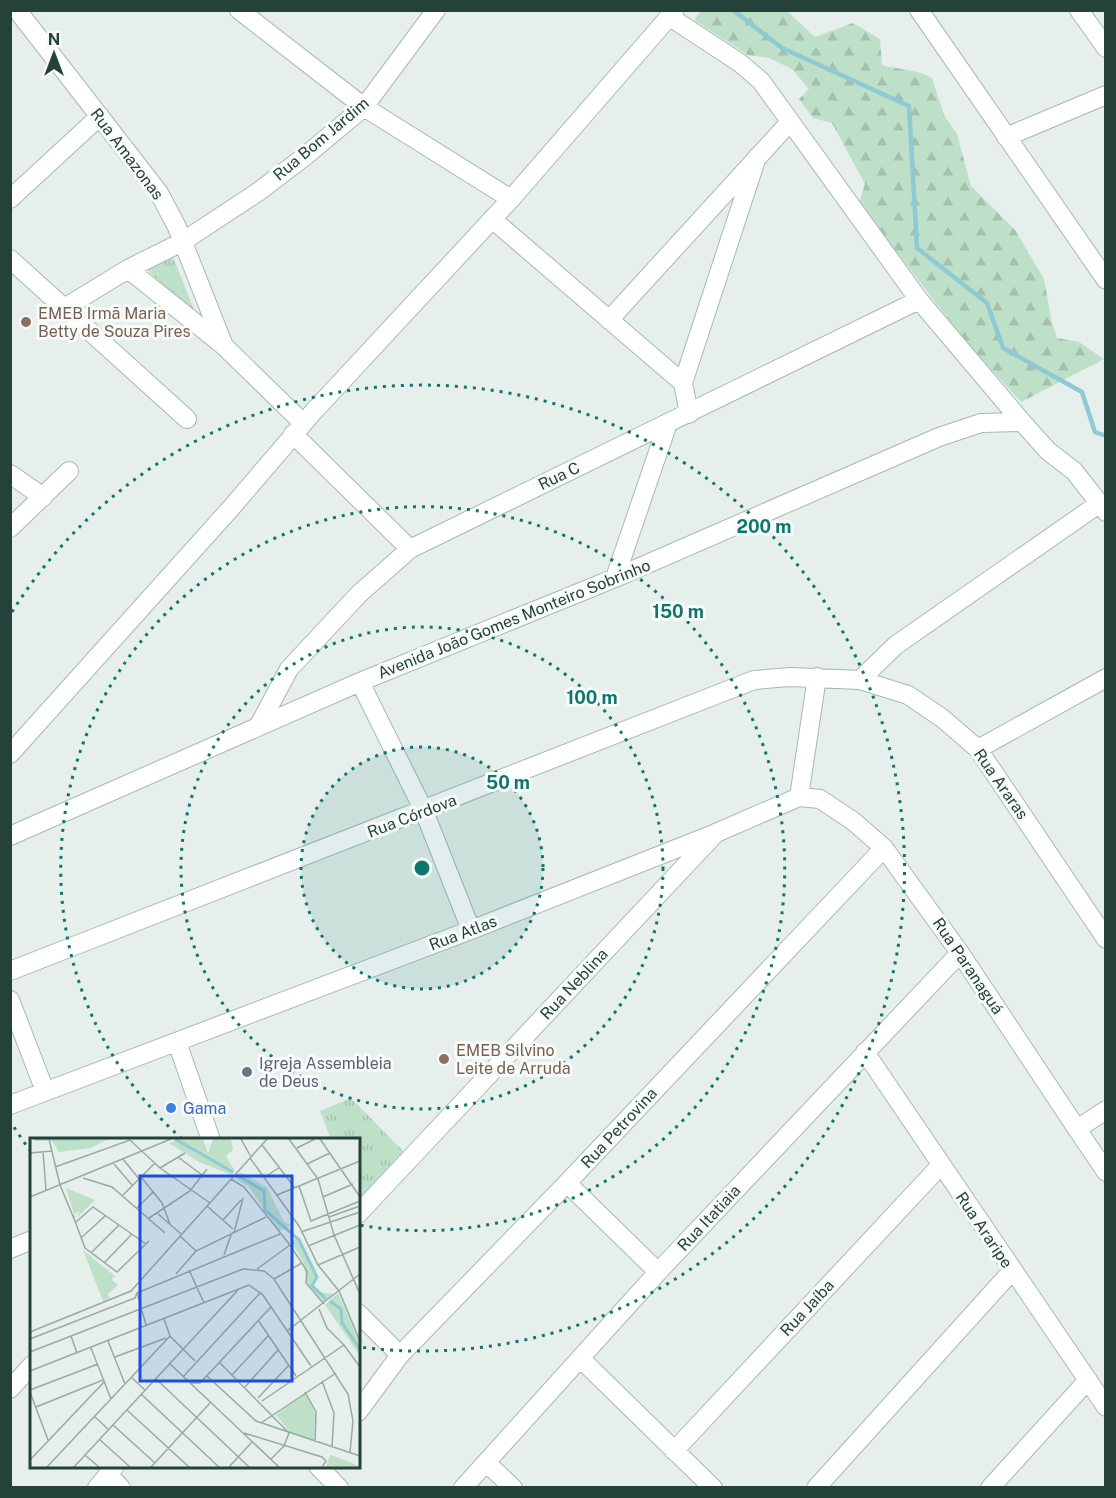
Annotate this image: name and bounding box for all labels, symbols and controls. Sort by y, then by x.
north arrow [24,24,84,84]
text: N [48,30,60,49]
street label: Rua Bom Jardim [269,93,373,185]
street label: Rua Amazonas [86,105,168,203]
place label: EMEB Irmã Maria Betty de Souza Pires [38,304,191,341]
marker: EMEB Irmã Maria Betty de Souza Pires [19,315,33,329]
street label: Rua C [535,458,583,494]
text: 200 m [737,516,791,537]
street label: Avenida João Gomes Monteiro Sobrinho [375,555,653,683]
text: 150 m [652,601,704,622]
text: 100 m [566,687,618,708]
street label: Rua Araras [970,745,1032,823]
text: 50 m [486,772,530,793]
street label: Rua Córdova [365,790,459,842]
centre of rings [412,858,432,878]
street label: Rua Atlas [426,911,500,955]
street label: Rua Paranaguá [929,914,1007,1018]
street label: Rua Neblina [536,945,612,1023]
place label: EMEB Silvino Leite de Arruda [456,1041,571,1078]
marker: EMEB Silvino Leite de Arruda [437,1052,451,1066]
place label: Igreja Assembleia de Deus [259,1054,392,1091]
marker: Igreja Assembleia de Deus [240,1065,254,1079]
street label: Rua Petrovina [577,1084,661,1172]
place label: Gama [183,1099,226,1118]
marker: Gama [164,1101,178,1115]
inset map [30,1138,360,1468]
street label: Rua Itatiaia [674,1181,744,1255]
street label: Rua Araripe [952,1188,1016,1272]
street label: Rua Jaíba [776,1276,838,1340]

